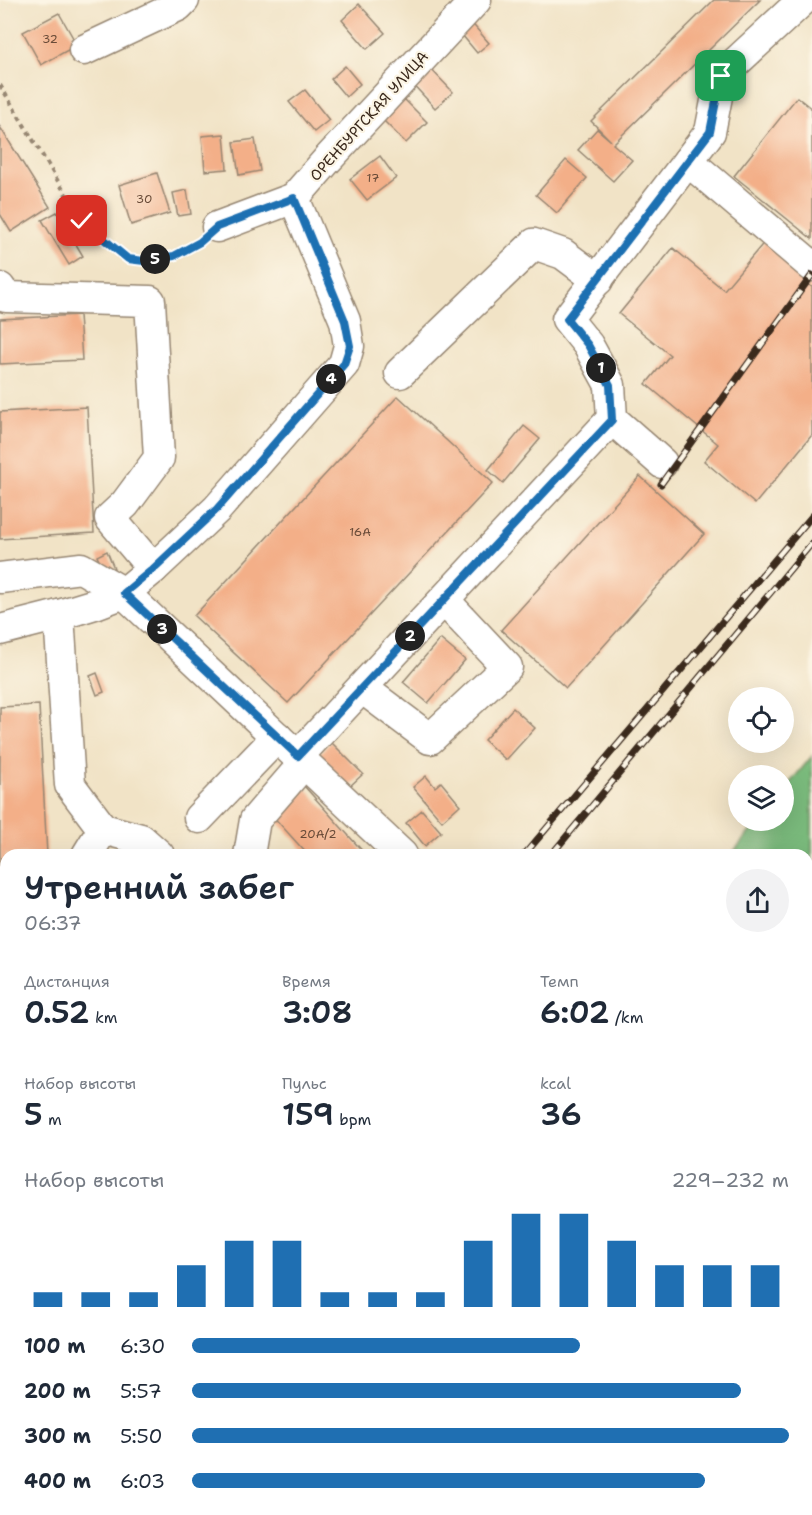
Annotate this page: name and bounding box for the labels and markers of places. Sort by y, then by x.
pin [695,50,746,101]
pin [56,195,107,246]
pin: 5 [140,244,170,274]
pin: 1 [586,353,616,383]
pin: 4 [316,364,346,394]
pin: 3 [147,614,177,644]
pin: 2 [395,621,425,651]

